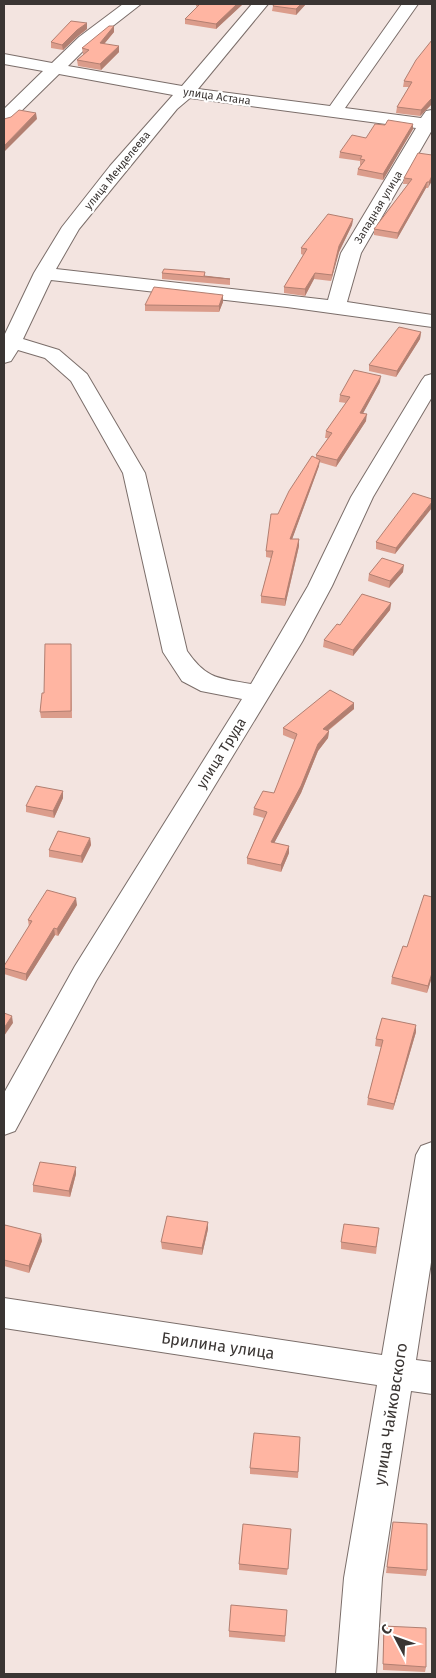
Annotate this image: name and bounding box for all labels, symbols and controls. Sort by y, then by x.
street label: улица Астана [182,85,252,108]
street label: улица Менделеева [82,129,153,212]
street label: Западная улица [352,169,405,246]
street label: улица Труда [193,715,250,792]
street label: Брилина улица [160,1328,276,1363]
street label: улица Чайковского [370,1341,411,1487]
north arrow [371,1613,421,1663]
text: С [378,1621,396,1638]

